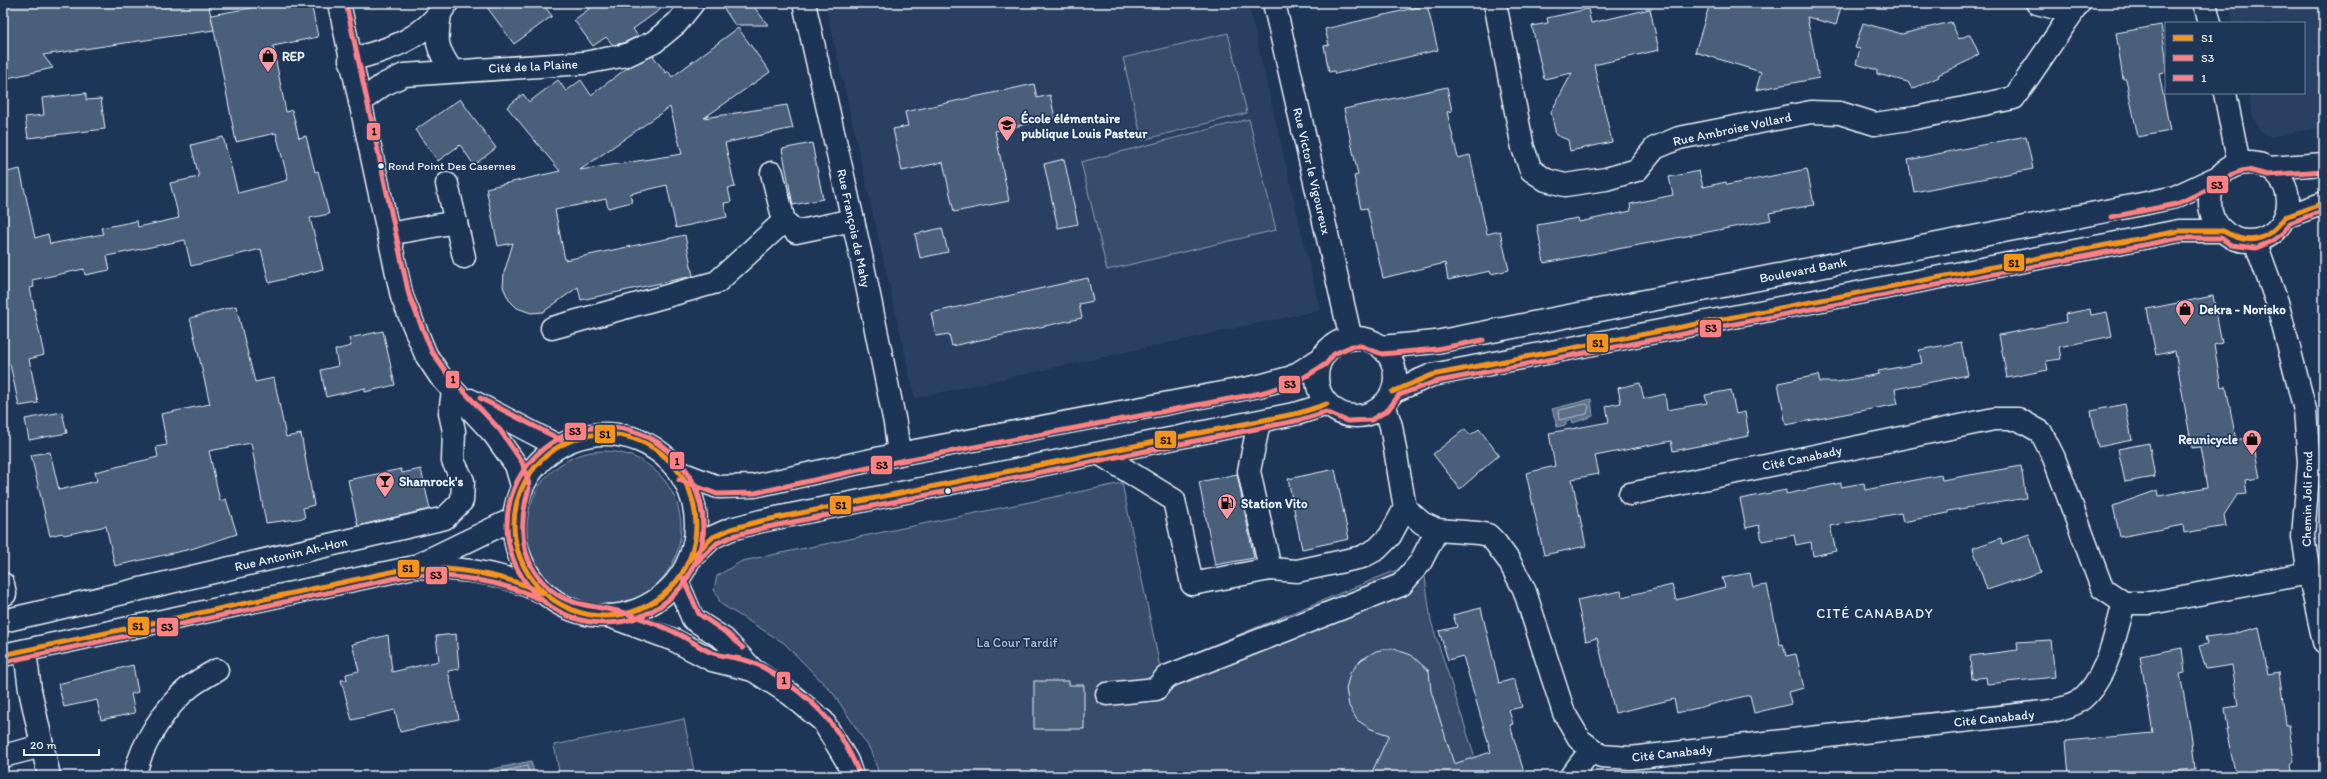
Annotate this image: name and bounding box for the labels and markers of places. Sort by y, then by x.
shop icon: REP [257,45,279,73]
place label: REP [282,49,305,64]
place label: École élémentaire publique Louis Pasteur [1020,110,1148,142]
school or university icon: École élémentaire publique Louis Pasteur [996,114,1018,142]
place label: Rond Point Des Casernes [388,159,516,173]
marker: Rond Point Des Casernes [376,161,386,171]
shop icon: Dekra - Norisko [2174,298,2196,326]
place label: Dekra - Norisko [2199,302,2286,317]
shop icon: Reunicycle [2241,428,2263,456]
place label: Reunicycle [2178,432,2238,448]
bar icon: Shamrock's [374,470,396,498]
place label: Shamrock's [399,474,463,489]
unlabelled marker [943,486,953,496]
fuel station icon: Station Vito [1216,492,1238,520]
place label: Station Vito [1241,496,1308,511]

